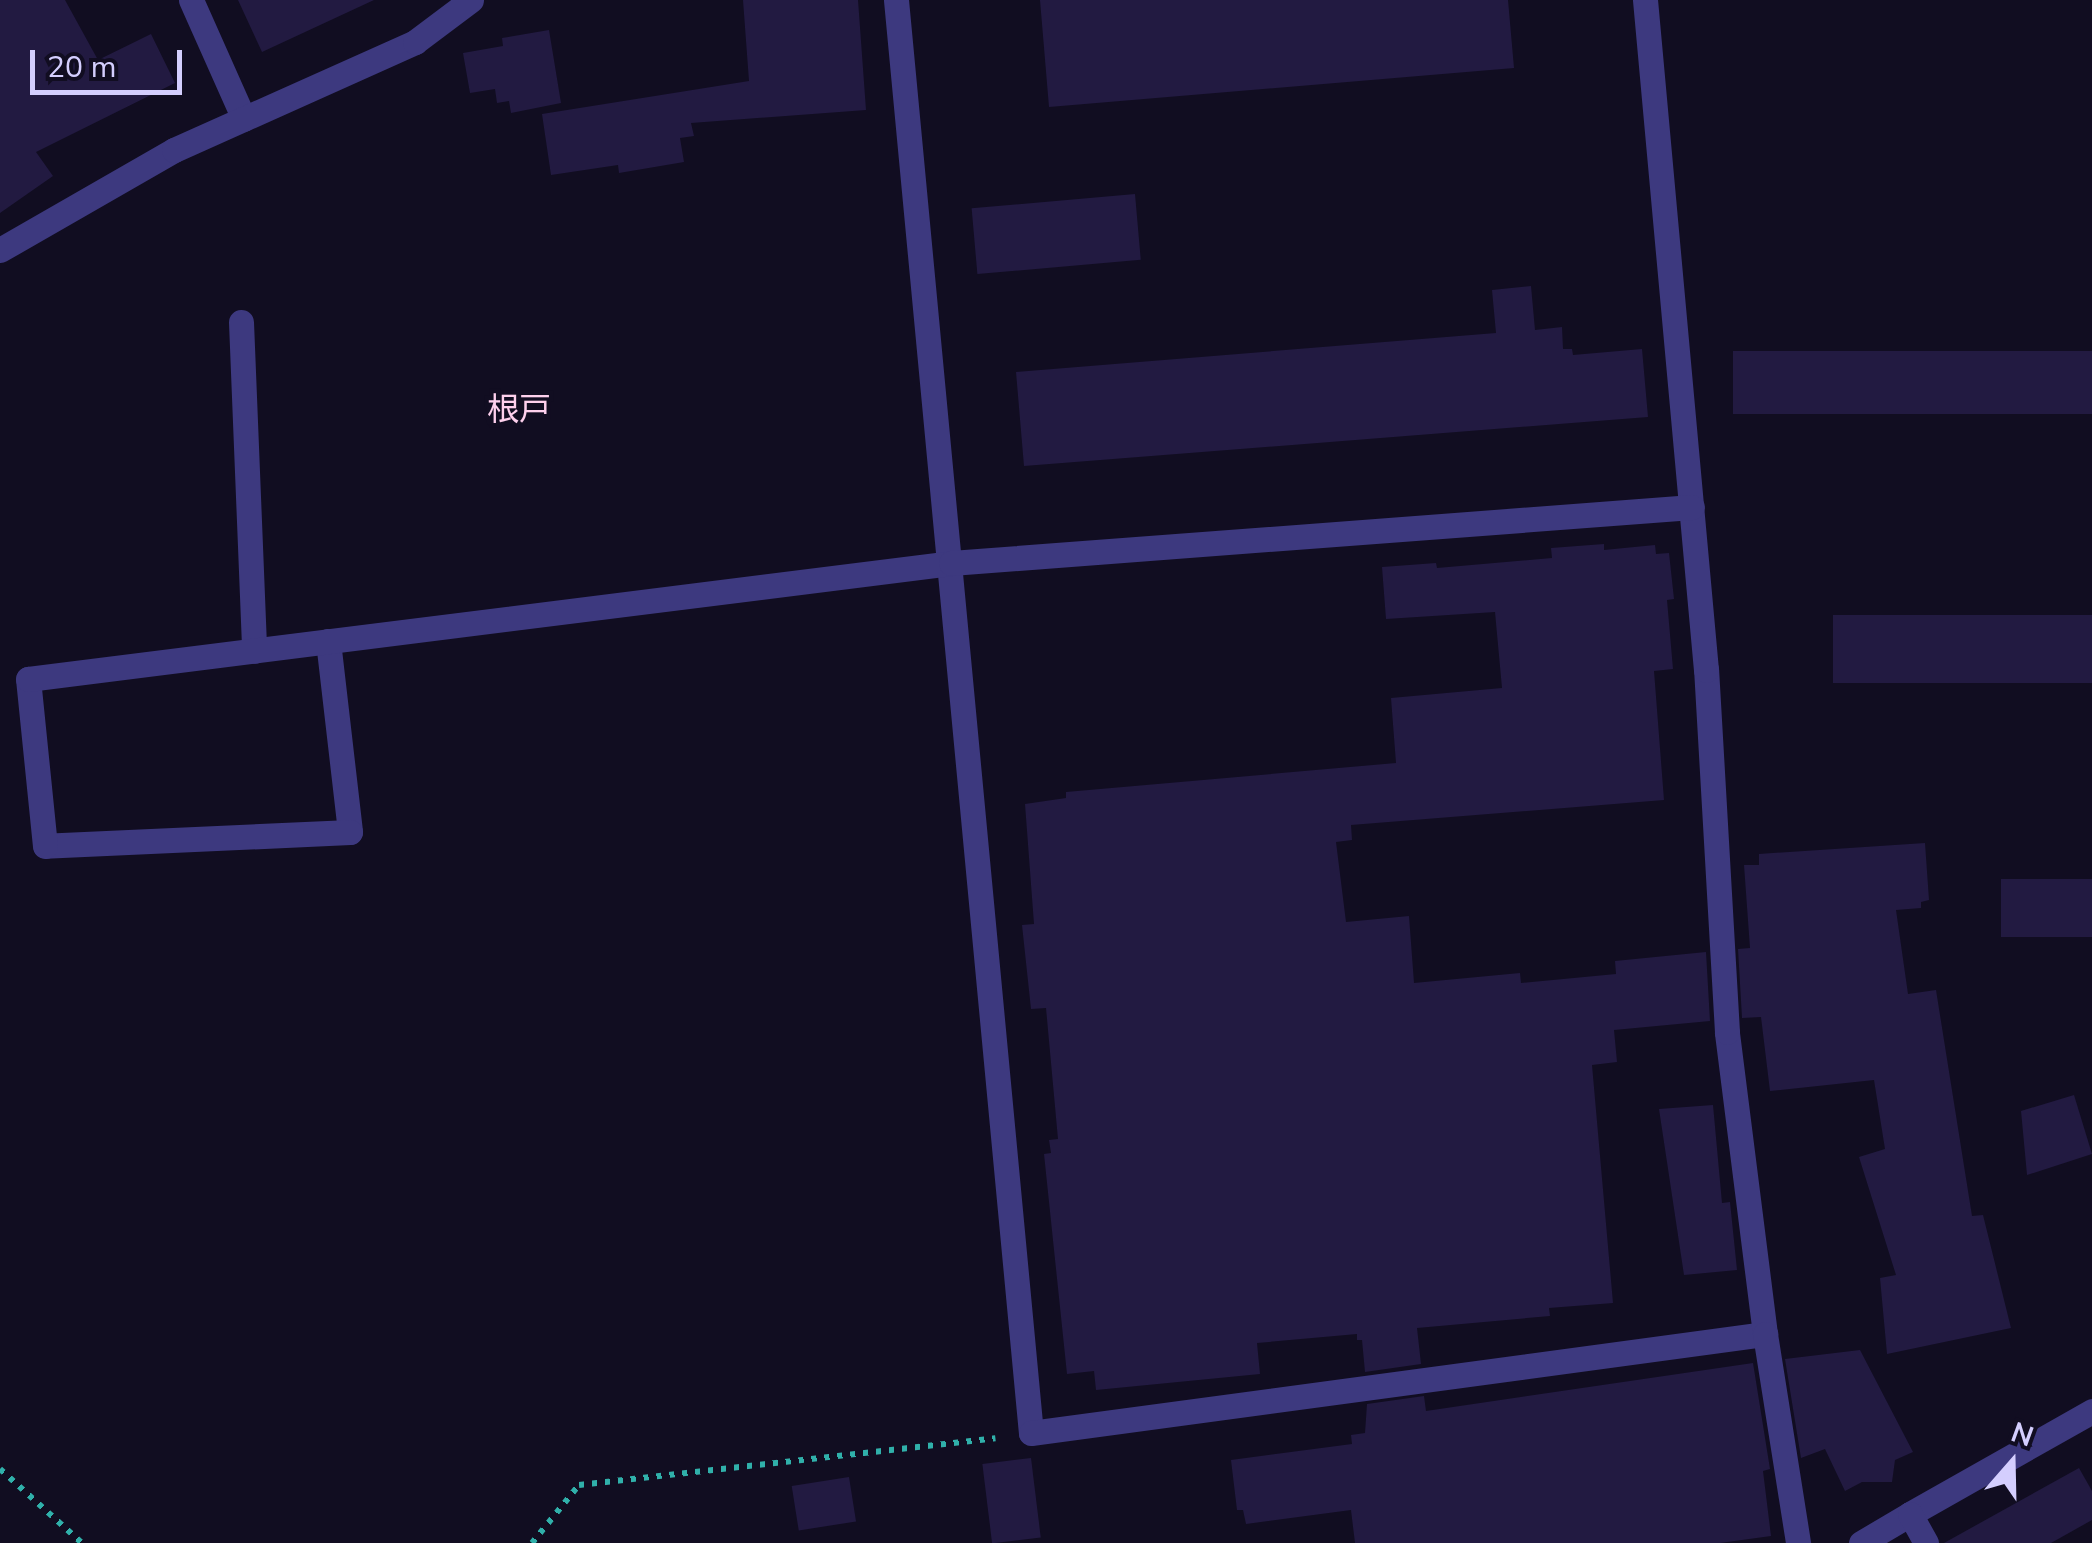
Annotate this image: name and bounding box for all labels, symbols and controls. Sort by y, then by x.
scale bar [35,30,188,92]
text: 20 m [47,47,116,88]
district label: 根戸 [487,391,551,429]
north arrow [1962,1413,2062,1513]
text: N [2006,1413,2039,1456]

